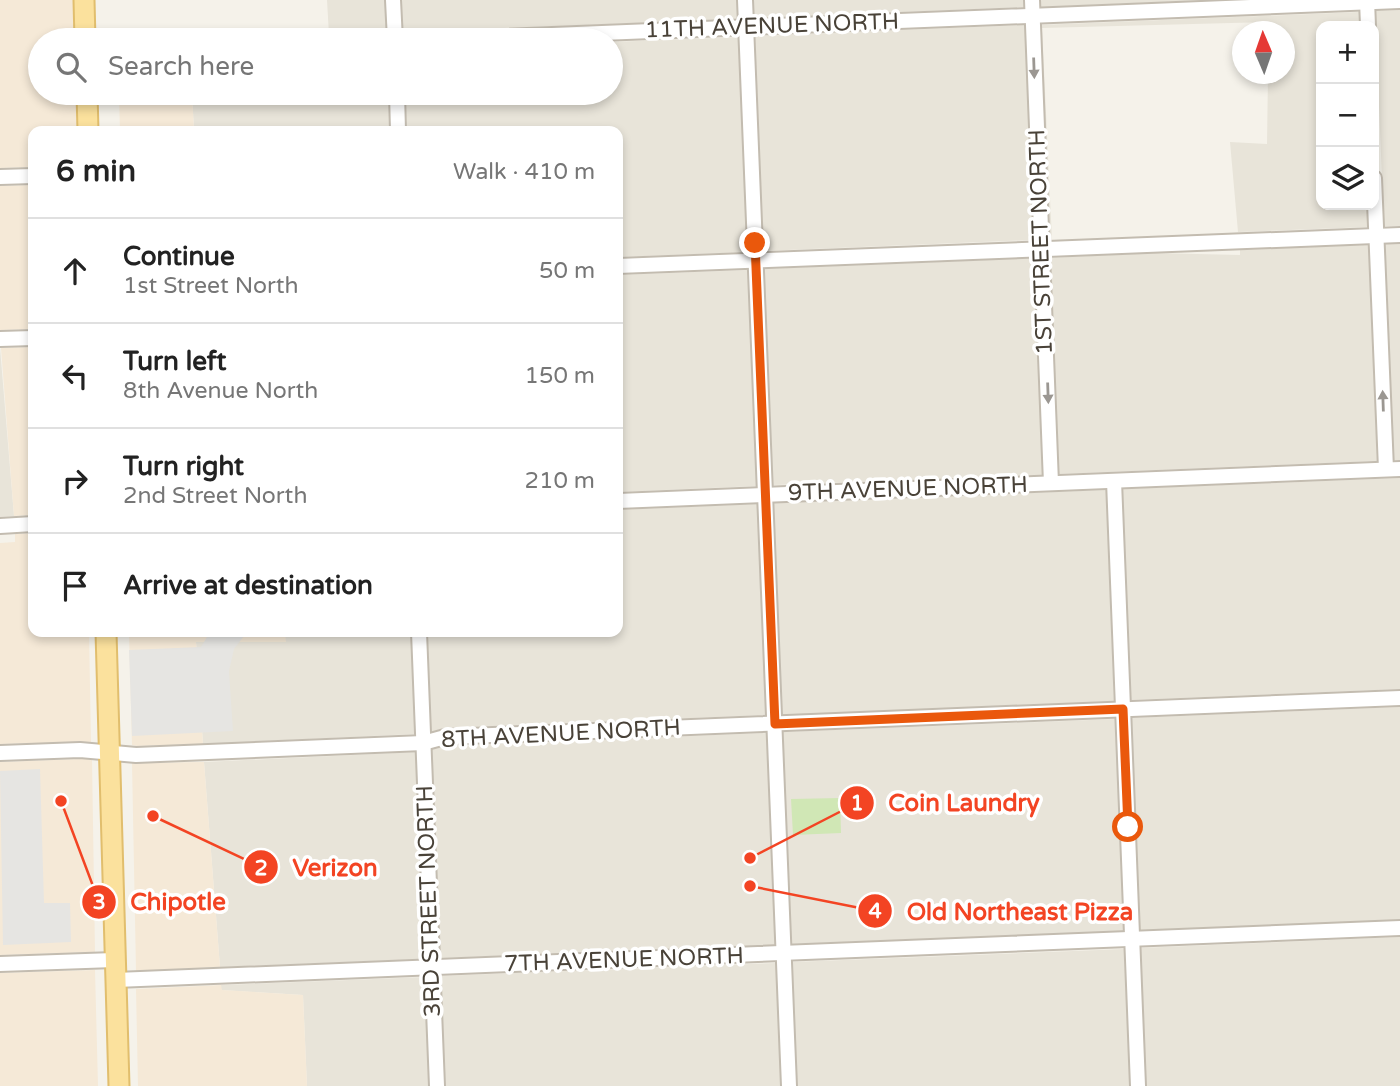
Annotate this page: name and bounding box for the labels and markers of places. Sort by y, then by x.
callout: Coin Laundry [839,780,1054,825]
callout: Verizon [244,845,392,890]
callout: Chipotle [81,879,240,924]
callout: Old Northeast Pizza [858,889,1147,934]

